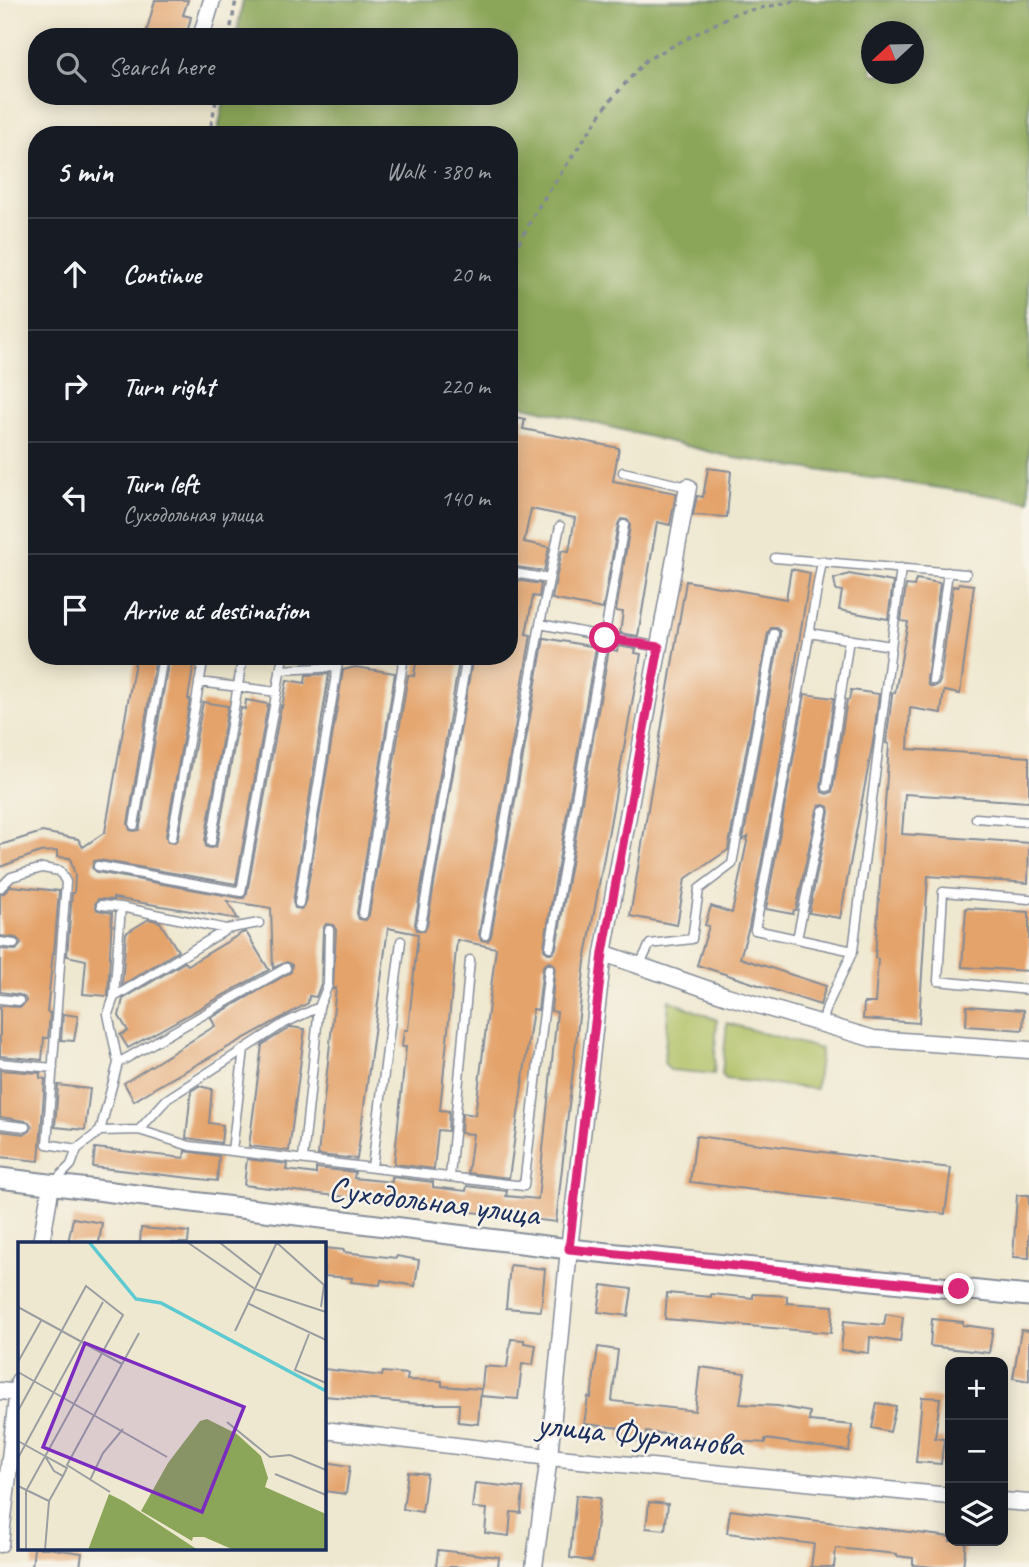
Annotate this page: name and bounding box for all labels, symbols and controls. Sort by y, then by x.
north arrow [861,21,924,84]
search box [28,28,518,105]
icon: search [52,48,90,86]
text: Search here [108,50,214,83]
text: 5 min [56,153,113,191]
text: Walk · 380 m [386,157,490,186]
icon: ahead [56,255,94,293]
text: Continue [123,258,201,291]
text: 20 m [451,260,490,289]
icon: right [56,367,94,405]
text: Turn right [123,370,214,403]
text: 220 m [441,372,490,401]
text: Turn left [123,467,198,500]
icon: left [56,479,94,517]
text: 140 m [441,484,490,513]
text: Суходольная улица [123,500,263,529]
icon: arrive [56,591,94,629]
text: Arrive at destination [123,594,309,627]
route start [589,622,620,653]
street label: Суходольная улица [326,1166,544,1237]
inset map [18,1242,326,1550]
route end [943,1273,974,1304]
map controls [945,1357,1008,1546]
button: + [945,1357,1008,1420]
street label: улица Фурманова [533,1401,748,1467]
button: − [945,1420,1008,1483]
button: layers [945,1483,1008,1546]

